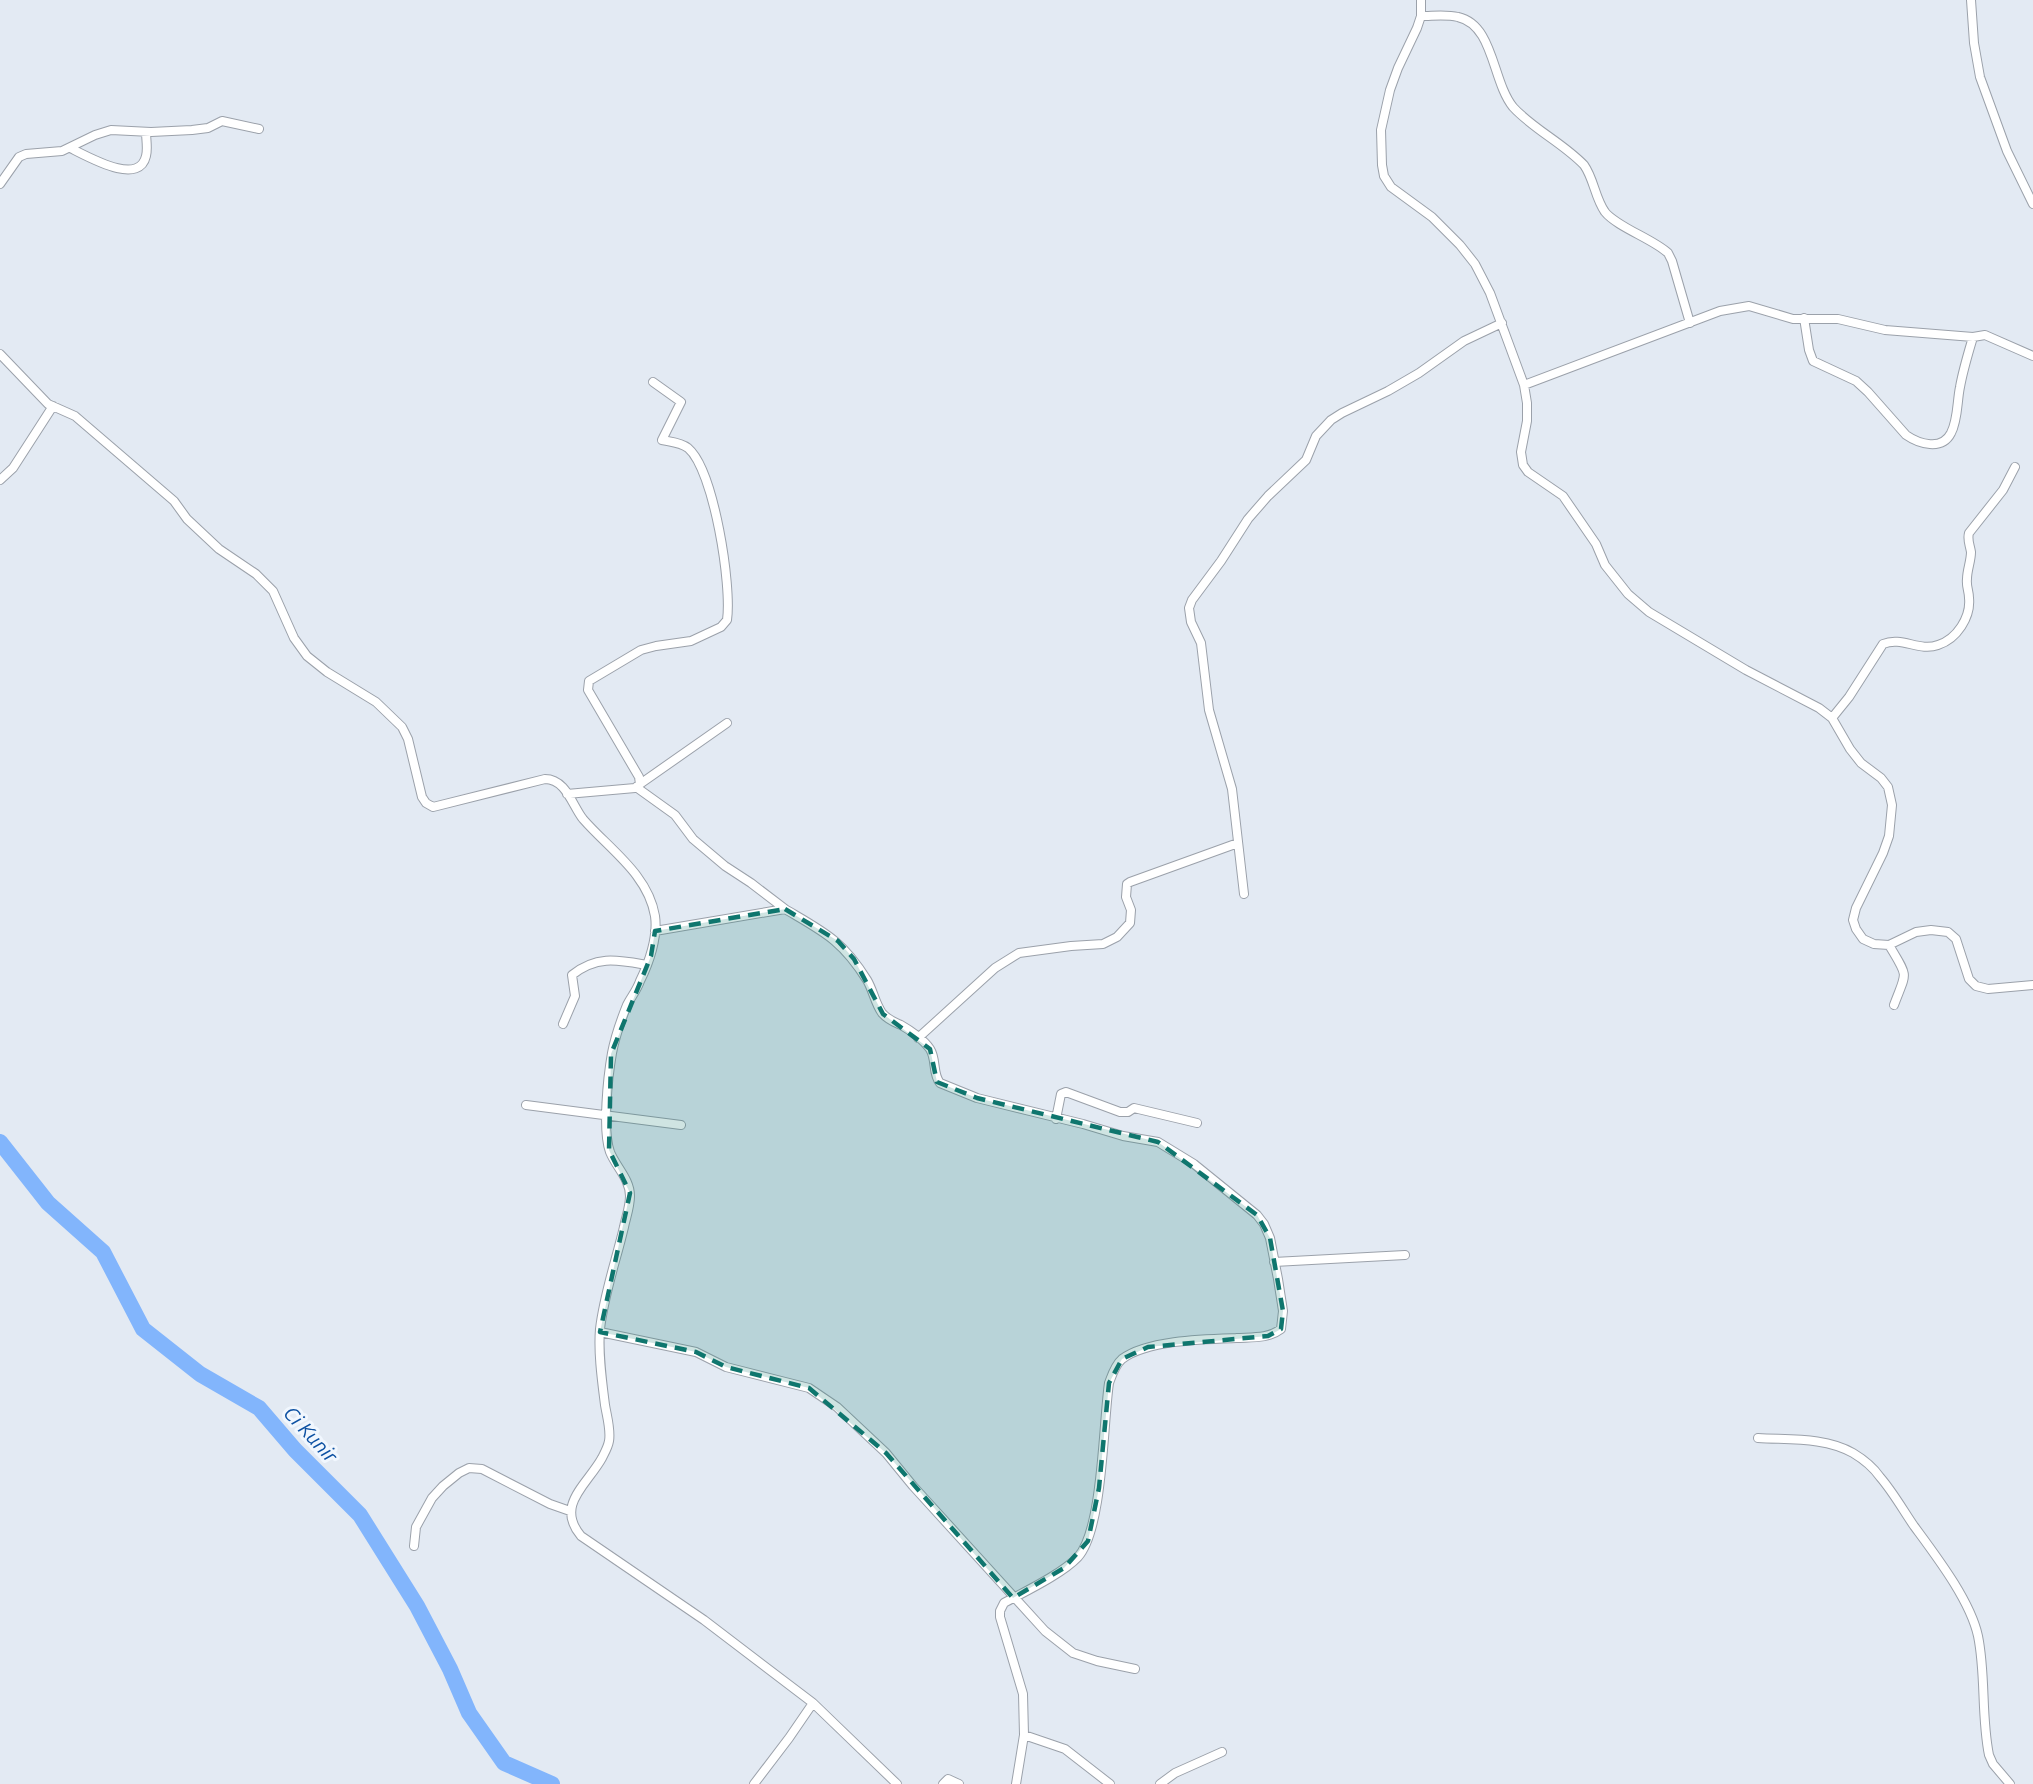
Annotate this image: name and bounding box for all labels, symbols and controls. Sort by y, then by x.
water label: Ci Kunir [279,1401,344,1468]

